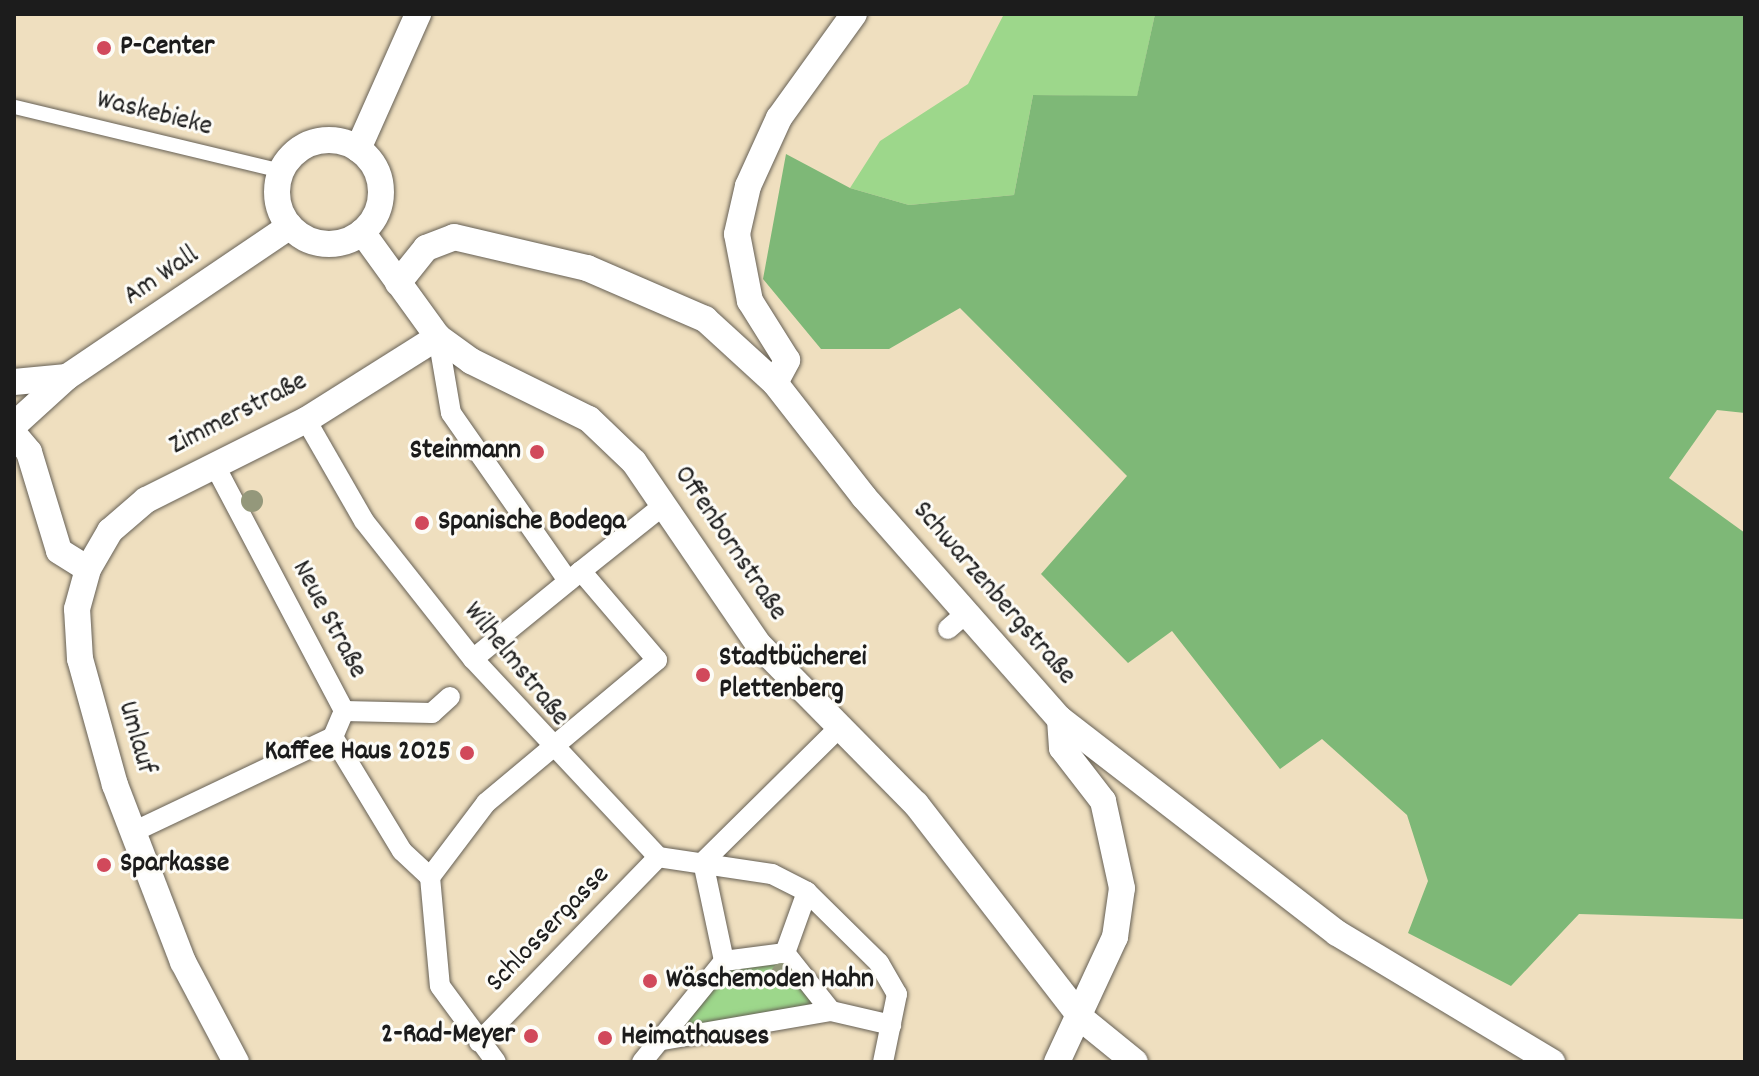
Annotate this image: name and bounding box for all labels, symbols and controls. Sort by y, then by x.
place label: P-Center [120,31,214,65]
marker: P-Center [95,39,113,57]
street label: Waskebieke [93,84,215,146]
street label: Am Wall [118,240,206,314]
street label: Zimmerstraße [165,366,313,464]
place label: Steinmann [410,435,521,469]
marker: Steinmann [528,443,546,461]
street label: Offenbornstraße [665,460,793,628]
street label: Schwarzenbergstraße [904,495,1082,693]
place label: Spanische Bodega [438,506,626,540]
marker: Spanische Bodega [413,514,431,532]
street label: Neue Straße [283,555,373,685]
street label: Wilhelmstraße [455,596,575,734]
place label: Stadtbücherei Plettenberg [719,642,867,708]
marker: Stadtbücherei Plettenberg [694,666,712,684]
street label: Umlauf [109,698,161,778]
place label: Kaffee Haus 2025 [264,736,451,770]
marker: Kaffee Haus 2025 [458,744,476,762]
place label: Sparkasse [120,848,229,882]
marker: Sparkasse [95,856,113,874]
street label: Schlossergasse [480,860,618,1000]
place label: Wäschemoden Hahn [666,964,874,998]
marker: Wäschemoden Hahn [641,972,659,990]
place label: 2-Rad-Meyer [381,1019,515,1053]
place label: Heimathauses [621,1021,769,1055]
marker: 2-Rad-Meyer [522,1027,540,1045]
marker: Heimathauses [596,1029,614,1047]

